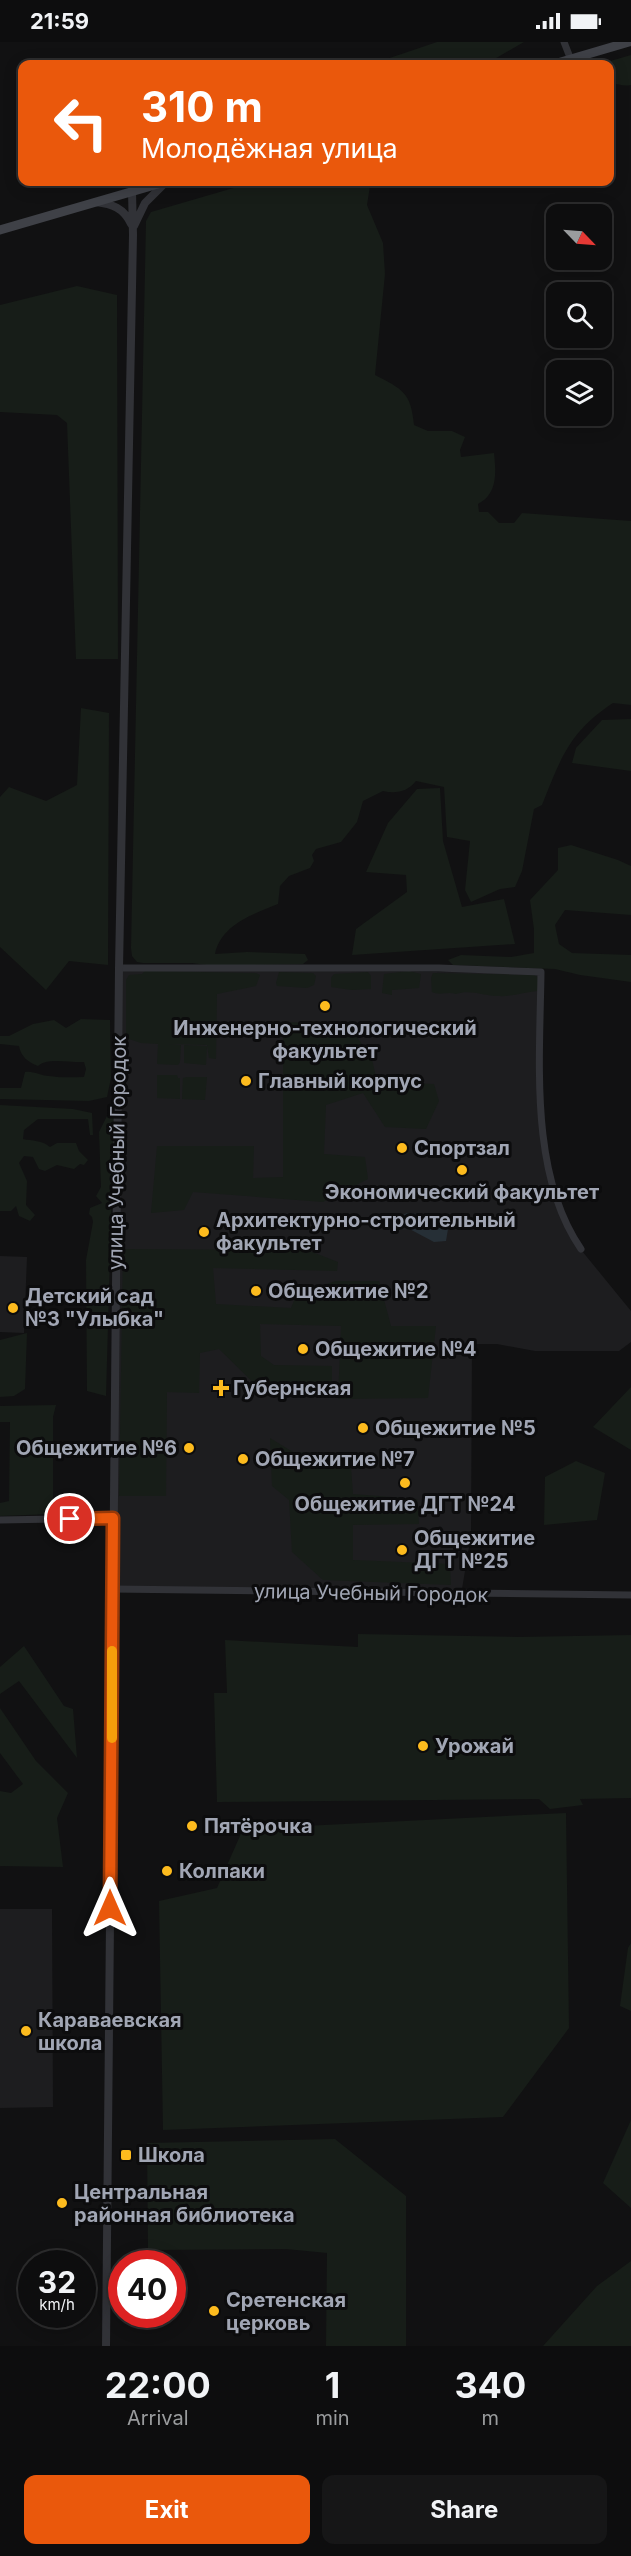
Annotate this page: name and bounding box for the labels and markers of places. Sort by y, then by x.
marker: Инженерно-технологический факультет [318,999,332,1013]
place label: Инженерно-технологический факультет [173,1016,477,1063]
place label: Главный корпус [258,1069,422,1093]
marker: Главный корпус [239,1074,253,1088]
place label: Спортзал [414,1136,510,1160]
marker: Спортзал [395,1141,409,1155]
marker: Экономический факультет [455,1163,469,1177]
place label: Экономический факультет [325,1180,599,1204]
place label: Архитектурно-строительный факультет [216,1208,516,1255]
marker: Архитектурно-строительный факультет [197,1225,211,1239]
place label: Общежитие №2 [268,1279,429,1303]
place label: Детский сад №3 "Улыбка" [25,1284,164,1331]
marker: Общежитие №2 [249,1284,263,1298]
marker: Детский сад №3 "Улыбка" [6,1301,20,1315]
place label: Общежитие №4 [315,1337,476,1361]
marker: Общежитие №4 [296,1342,310,1356]
place label: Губернская [233,1376,351,1400]
marker: Губернская [214,1381,228,1395]
place label: Общежитие №5 [375,1416,536,1440]
marker: Общежитие №5 [356,1421,370,1435]
place label: Общежитие №6 [16,1436,177,1460]
marker: Общежитие №6 [182,1441,196,1455]
place label: Общежитие №7 [255,1447,415,1471]
marker: Общежитие №7 [236,1452,250,1466]
marker: Общежитие ДГТ №24 [398,1476,412,1490]
place label: Общежитие ДГТ №24 [295,1492,515,1516]
pin [44,1493,95,1544]
place label: Общежитие ДГТ №25 [414,1526,535,1573]
marker: Общежитие ДГТ №25 [395,1543,409,1557]
place label: Урожай [435,1734,514,1758]
marker: Урожай [416,1739,430,1753]
place label: Пятёрочка [204,1814,313,1838]
marker: Пятёрочка [185,1819,199,1833]
place label: Колпаки [179,1859,265,1883]
marker: Колпаки [160,1864,174,1878]
place label: Караваевская школа [38,2008,182,2055]
marker: Караваевская школа [19,2024,33,2038]
place label: Школа [138,2143,205,2167]
marker: Школа [119,2148,133,2162]
place label: Центральная районная библиотека [74,2180,295,2227]
marker: Центральная районная библиотека [55,2196,69,2210]
place label: Сретенская церковь [226,2288,346,2335]
marker: Сретенская церковь [207,2304,221,2318]

